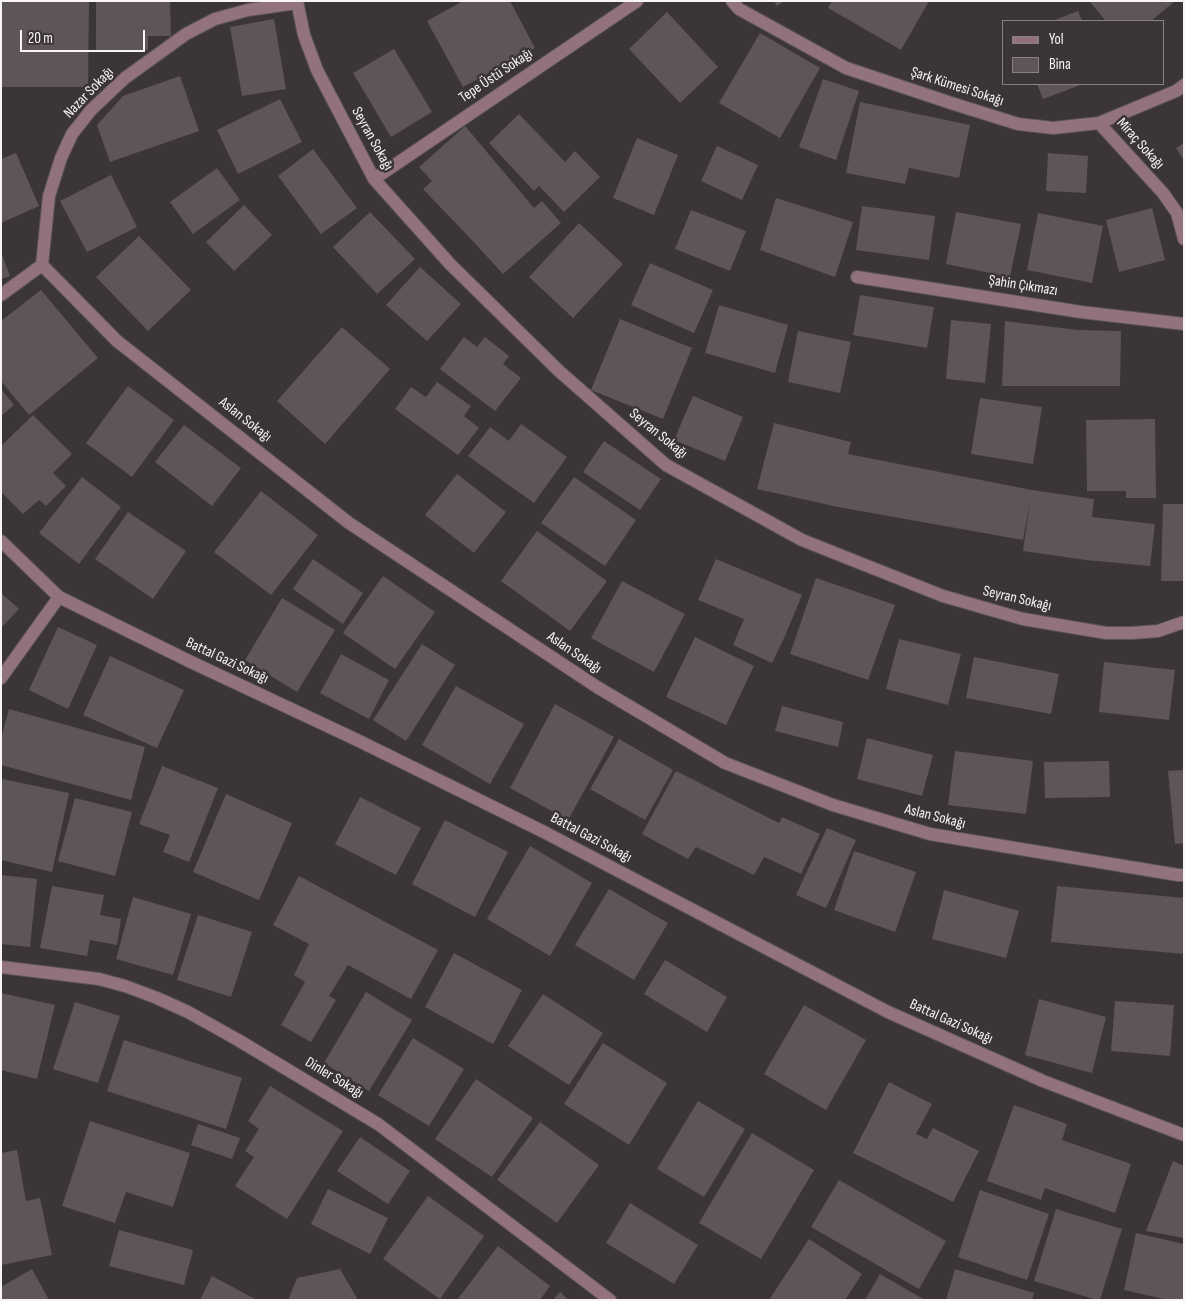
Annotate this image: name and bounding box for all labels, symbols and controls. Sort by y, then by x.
scale bar [22,20,148,52]
legend [1002,20,1165,85]
text: 20 m [28,29,53,48]
text: Yol [1049,30,1064,49]
street label: Tepe Üstü Sokağı [456,45,536,107]
text: Bina [1049,55,1071,74]
street label: Nazar Sokağı [60,64,118,122]
street label: Şark Kümesi Sokağı [908,64,1006,110]
street label: Seyran Sokağı [347,104,397,174]
street label: Miraç Sokağı [1112,115,1168,173]
street label: Şahin Çıkmazı [987,272,1059,300]
street label: Aslan Sokağı [215,394,275,446]
street label: Seyran Sokağı [625,405,691,463]
street label: Seyran Sokağı [981,582,1053,616]
street label: Aslan Sokağı [543,628,605,678]
street label: Battal Gazi Sokağı [183,634,271,688]
street label: Aslan Sokağı [903,801,967,833]
street label: Battal Gazi Sokağı [547,809,635,867]
street label: Battal Gazi Sokağı [907,996,995,1048]
street label: Dinler Sokağı [301,1054,367,1102]

